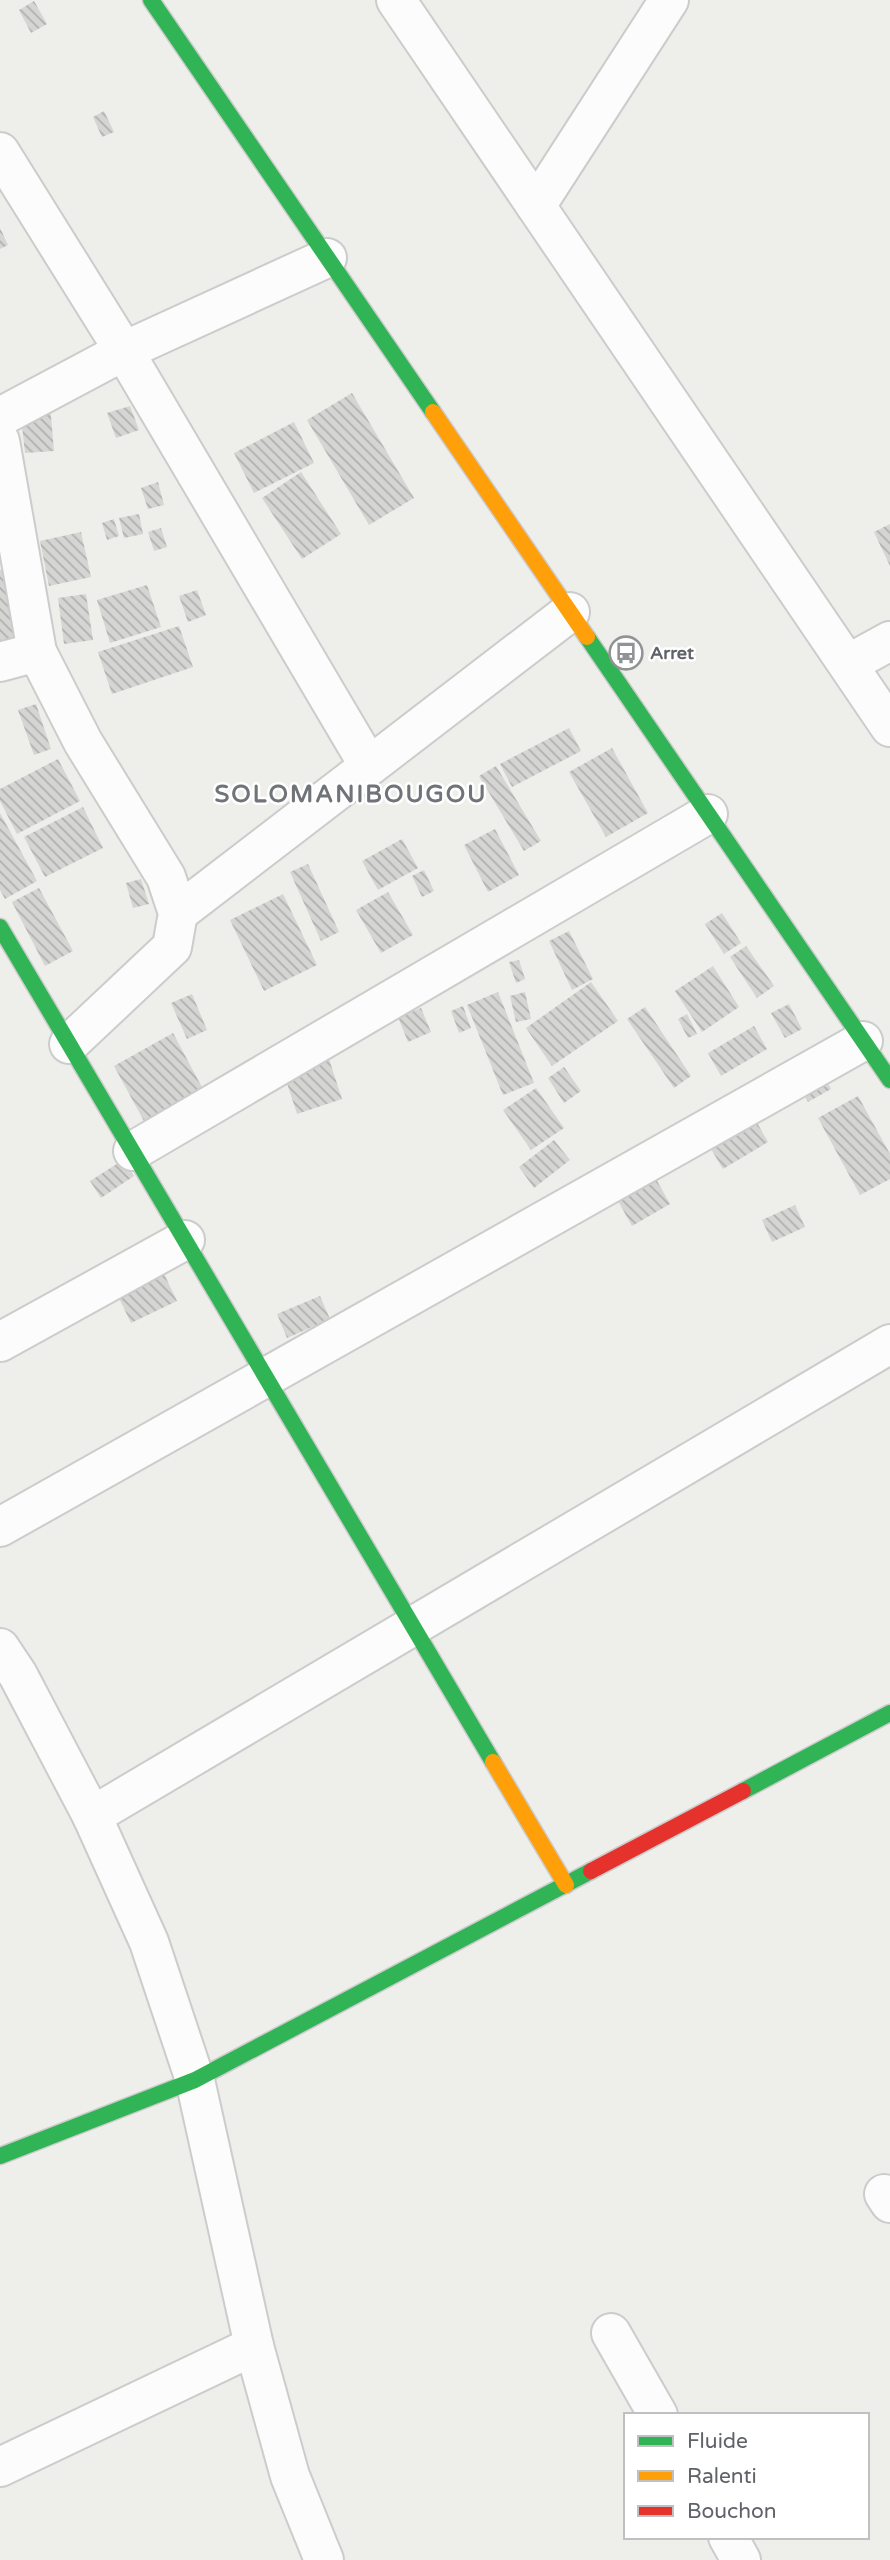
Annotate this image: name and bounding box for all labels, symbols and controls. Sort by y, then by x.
bus stop icon: Arret [607,634,645,672]
place label: Arret [650,642,694,664]
district label: SOLOMANIBOUGOU [215,780,487,809]
legend [624,2413,869,2539]
text: Fluide [687,2429,748,2454]
text: Ralenti [687,2464,757,2489]
text: Bouchon [687,2499,777,2524]

